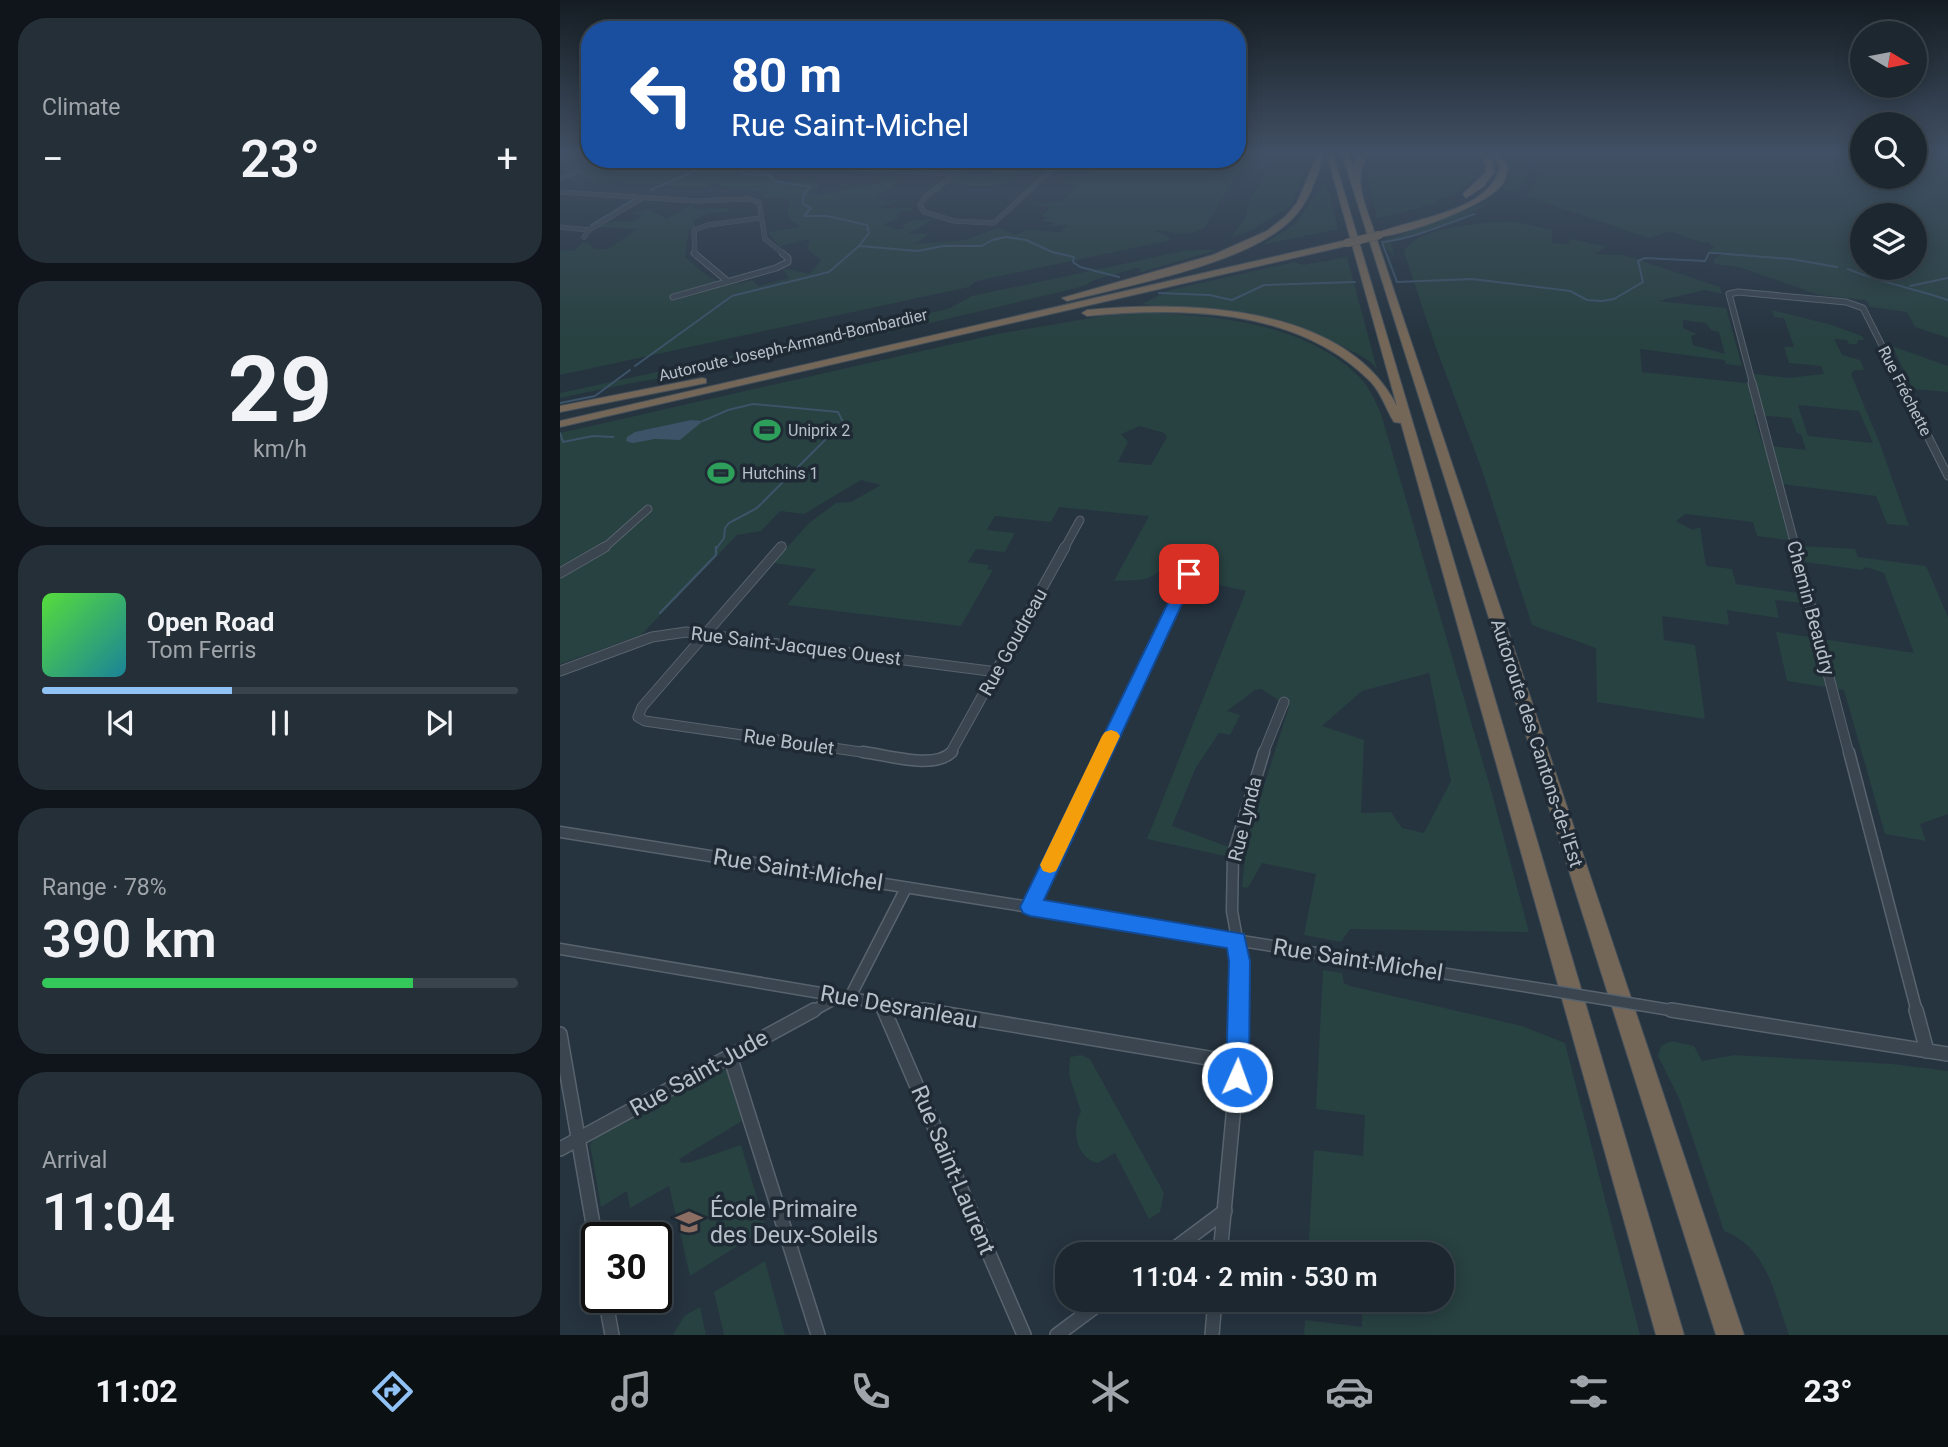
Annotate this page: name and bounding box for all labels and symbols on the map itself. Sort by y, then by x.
north arrow [1850,21,1927,98]
street label: Autoroute Joseph-Armand-Bombardier [657,305,930,385]
street label: Rue Fréchette [1874,343,1936,439]
sports icon: Uniprix 2 [752,415,782,445]
place label: Uniprix 2 [788,421,850,440]
sports icon: Hutchins 1 [706,458,736,488]
place label: Hutchins 1 [742,464,819,483]
street label: Chemin Beaudry [1782,538,1840,678]
pin [1159,544,1219,604]
street label: Rue Goudreau [974,584,1052,700]
street label: Autoroute des Cantons-de-l'Est [1486,616,1588,870]
street label: Rue Saint-Jacques Ouest [690,622,902,670]
street label: Rue Boulet [742,724,836,760]
street label: Rue Lynda [1223,774,1267,864]
street label: Rue Saint-Michel [711,843,885,897]
street label: Rue Saint-Michel [1271,933,1445,987]
street label: Rue Desranleau [818,980,980,1034]
street label: Rue Saint-Jude [625,1024,773,1122]
position arrow [1200,1040,1274,1114]
street label: Rue Saint-Laurent [905,1082,1001,1258]
place label: École Primaire des Deux-Soleils [710,1195,878,1249]
school or university icon: École Primaire des Deux-Soleils [674,1207,704,1237]
speed limit sign: 30 [581,1222,672,1313]

